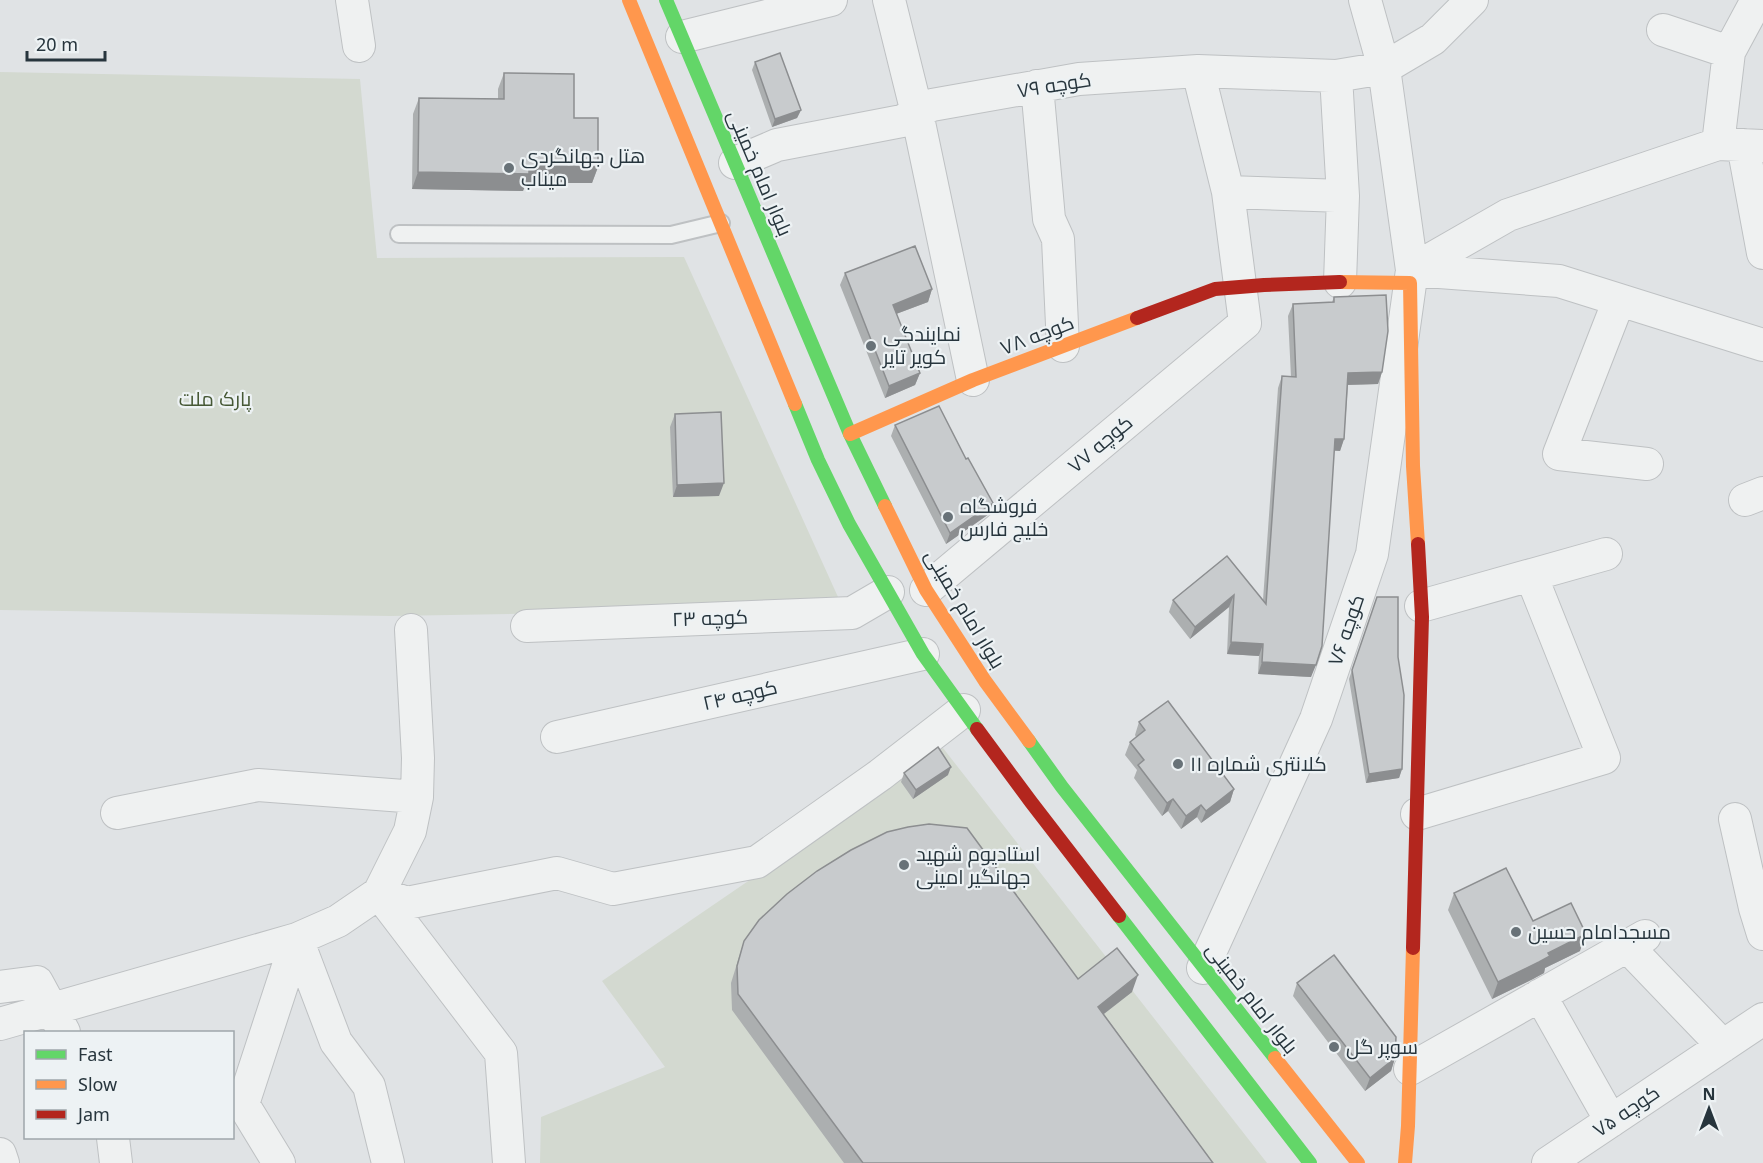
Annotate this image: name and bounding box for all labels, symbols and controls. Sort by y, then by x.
scale bar [27,24,105,62]
text: 20 m [36,32,78,56]
street label: کوچه ۷۹ [1015,65,1093,104]
street label: بلوار امام خمینی [721,106,799,240]
place label: هتل جهانگردی میناب [521,142,645,192]
marker: هتل جهانگردی میناب [502,161,516,175]
street label: کوچه ۷۸ [996,308,1078,361]
place label: نمایندگی کویر تایر [882,320,961,370]
marker: نمایندگی کویر تایر [864,339,878,353]
park label: پارک ملت [179,385,252,412]
street label: کوچه ۷۷ [1062,409,1138,479]
place label: فروشگاه خلیج فارس [960,492,1048,543]
marker: فروشگاه خلیج فارس [941,510,955,524]
street label: بلوار امام خمینی [918,544,1012,674]
street label: کوچه ۷۶ [1321,590,1370,669]
street label: کوچه ۲۳ [672,603,748,632]
street label: کوچه ۲۴ [700,673,780,716]
place label: کلانتری شماره ۱۱ [1190,750,1327,777]
marker: کلانتری شماره ۱۱ [1171,757,1185,771]
place label: استادیوم شهید جهانگیر امینی [916,840,1040,890]
marker: استادیوم شهید جهانگیر امینی [897,858,911,872]
place label: مسجدامام حسین [1528,918,1671,946]
marker: مسجدامام حسین [1509,925,1523,939]
street label: بلوار امام خمینی [1199,936,1305,1060]
legend [24,1031,234,1139]
place label: سوپر گل [1346,1033,1418,1060]
marker: سوپر گل [1327,1040,1341,1054]
text: Fast [78,1042,113,1066]
text: Slow [78,1072,117,1096]
street label: کوچه ۷۵ [1587,1078,1664,1143]
north arrow [1679,1079,1739,1139]
text: N [1702,1083,1716,1105]
text: Jam [76,1102,110,1126]

